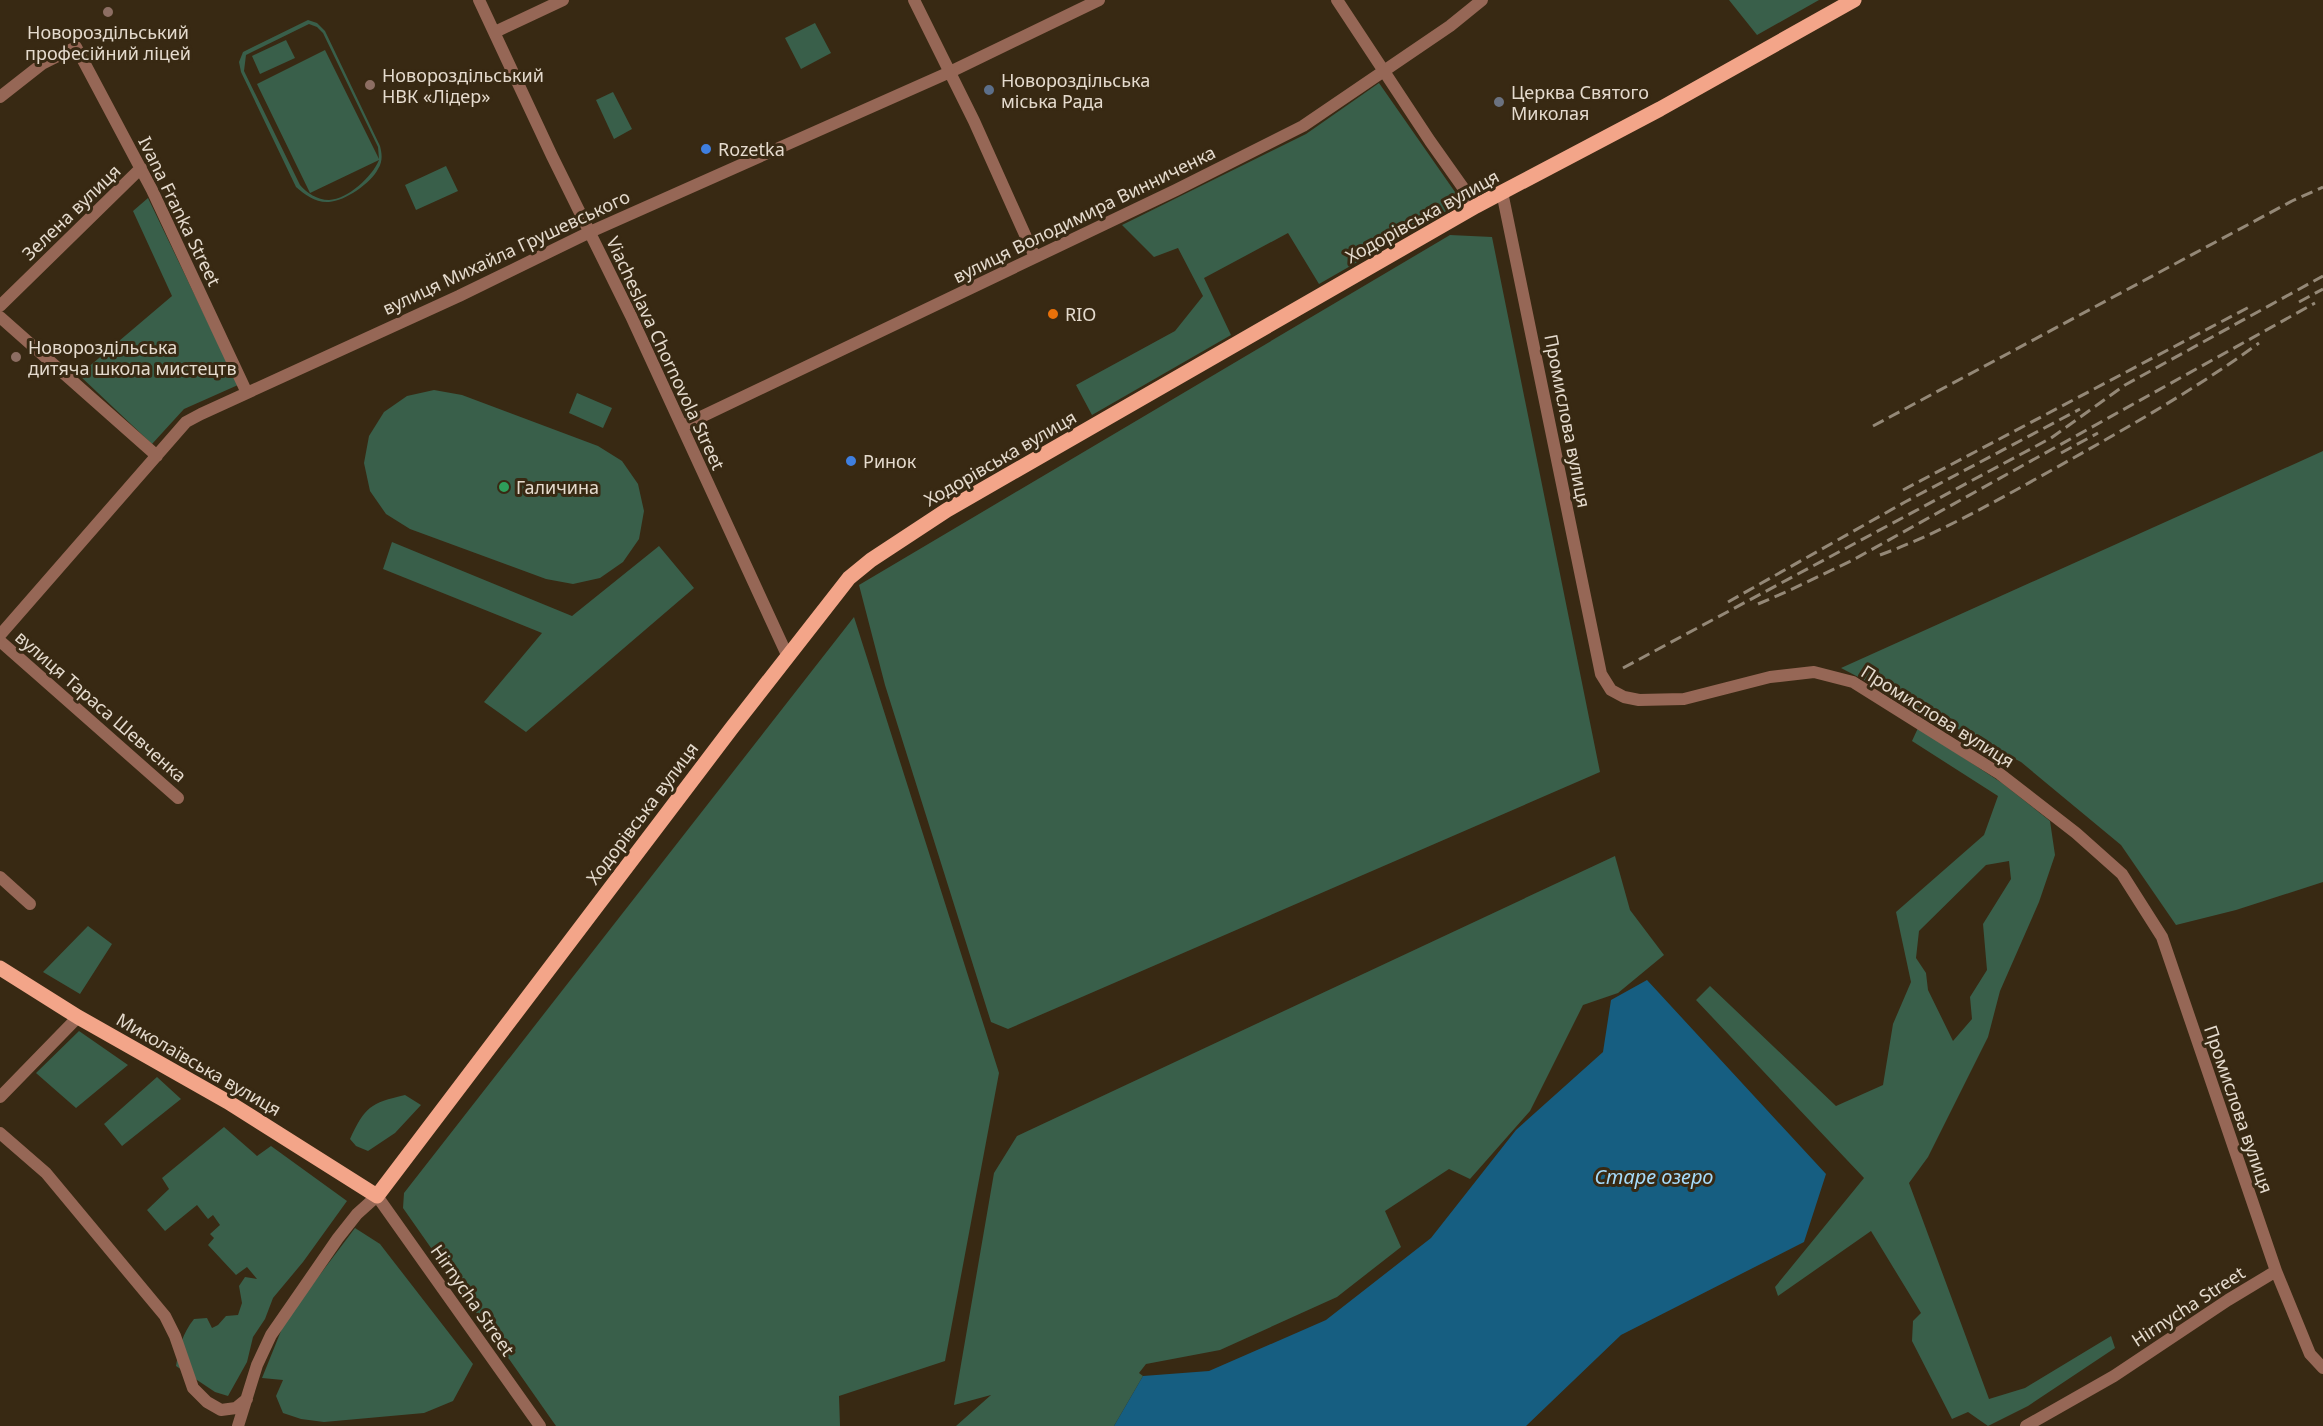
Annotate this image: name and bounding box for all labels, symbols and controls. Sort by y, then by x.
marker: Новороздільський професійний ліцей [101,5,115,19]
place label: Новороздільський професійний ліцей [25,20,191,65]
place label: Новороздільський НВК «Лідер» [382,63,544,108]
place label: Новороздільська міська Рада [1001,68,1150,113]
marker: Новороздільський НВК «Лідер» [363,78,377,92]
place label: Церква Святого Миколая [1511,80,1649,125]
marker: Новороздільська міська Рада [982,83,996,97]
marker: Церква Святого Миколая [1492,95,1506,109]
street label: Ivana Franka Street [133,132,227,290]
place label: Rozetka [718,137,785,161]
street label: вулиця Володимира Винниченка [949,140,1219,288]
marker: Rozetka [699,142,713,156]
street label: Зелена вулиця [17,159,125,265]
street label: Ходорівська вулиця [1341,164,1503,268]
street label: вулиця Михайла Грушевського [378,184,634,320]
street label: Viacheslava Chornovola Street [601,232,731,474]
place label: RIO [1065,302,1096,326]
marker: RIO [1046,307,1060,321]
street label: Промислова вулиця [1539,332,1597,510]
place label: Новороздільська дитяча школа мистецтв [28,335,237,380]
marker: Новороздільська дитяча школа мистецтв [9,350,23,364]
street label: Ходорівська вулиця [920,405,1080,511]
place label: Ринок [863,449,917,473]
marker: Ринок [844,454,858,468]
place label: Галичина [516,475,599,499]
marker: Галичина [497,480,511,494]
street label: вулиця Тараса Шевченка [10,625,192,787]
street label: Промислова вулиця [1857,659,2019,773]
street label: Ходорівська вулиця [581,737,703,889]
street label: Миколаївська вулиця [112,1007,286,1121]
street label: Промислова вулиця [2199,1022,2279,1196]
water label: Старе озеро [1594,1163,1714,1190]
street label: Hirnycha Street [426,1240,521,1361]
street label: Hirnycha Street [2127,1260,2250,1352]

